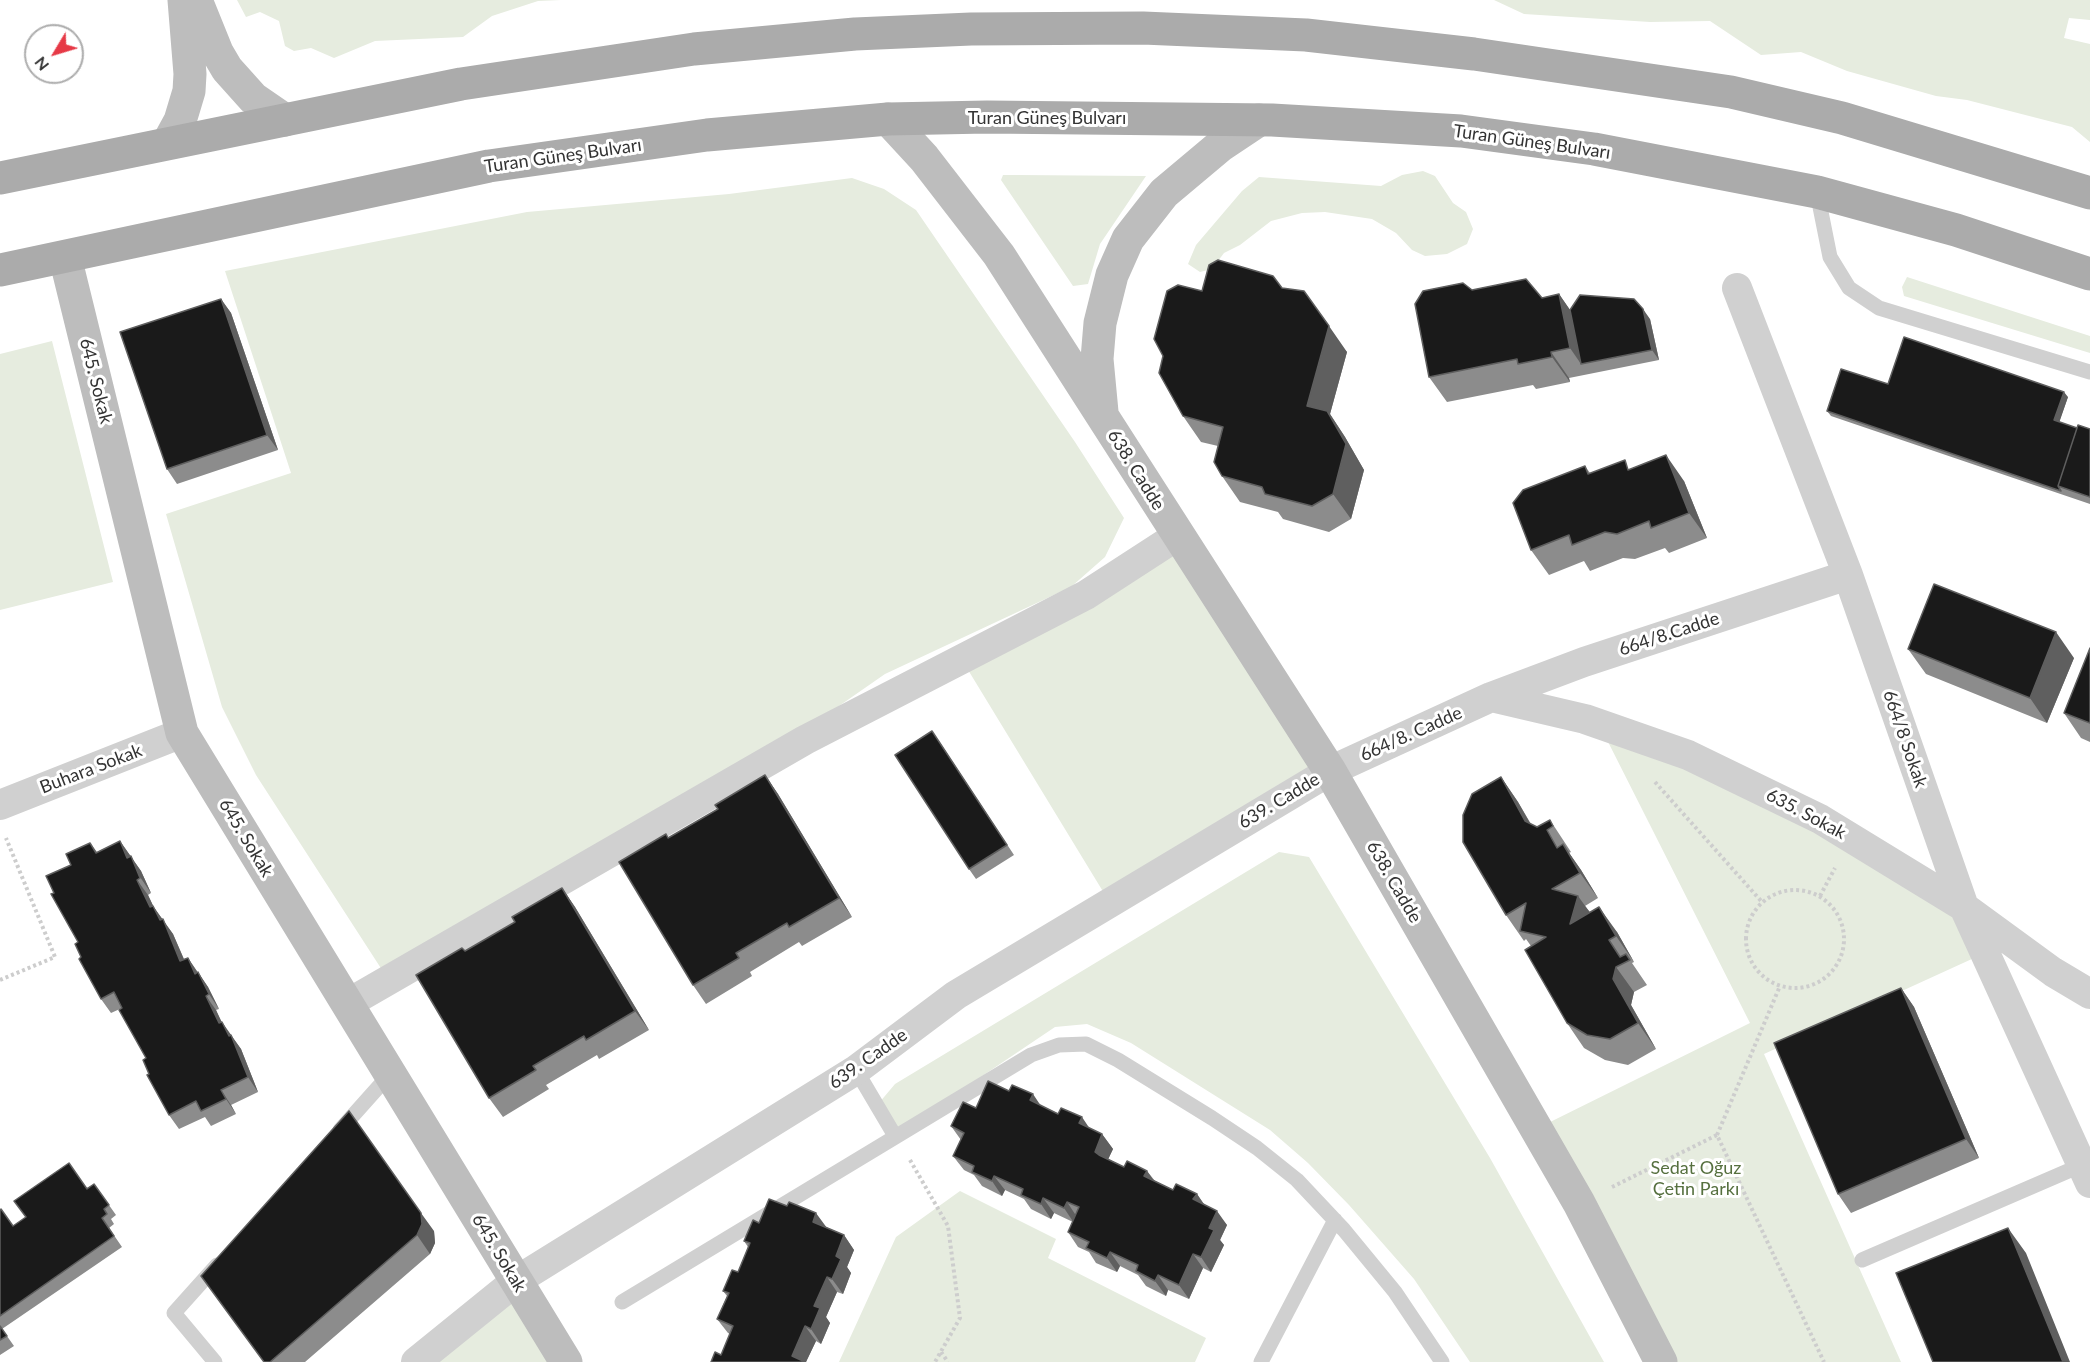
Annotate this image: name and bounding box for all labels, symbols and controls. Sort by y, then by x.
north arrow [24,24,84,84]
text: N [30,53,52,75]
street label: Turan Güneş Bulvarı [968,107,1126,129]
street label: Turan Güneş Bulvarı [1452,120,1612,164]
street label: Turan Güneş Bulvarı [483,134,643,178]
street label: 645. Sokak [75,336,117,426]
street label: 638. Cadde [1103,426,1169,514]
street label: 664/8.Cadde [1616,608,1722,660]
street label: 664/8 Sokak [1878,687,1932,791]
street label: 664/8. Cadde [1357,702,1465,766]
street label: Buhara Sokak [37,740,145,798]
street label: 639. Cadde [1235,768,1323,834]
street label: 635. Sokak [1762,784,1850,844]
street label: 645. Sokak [214,795,278,881]
street label: 638. Cadde [1362,837,1426,927]
street label: 639. Cadde [825,1024,911,1094]
park label: Sedat Oğuz Çetin Parkı [1651,1157,1741,1200]
street label: 645. Sokak [467,1210,531,1296]

